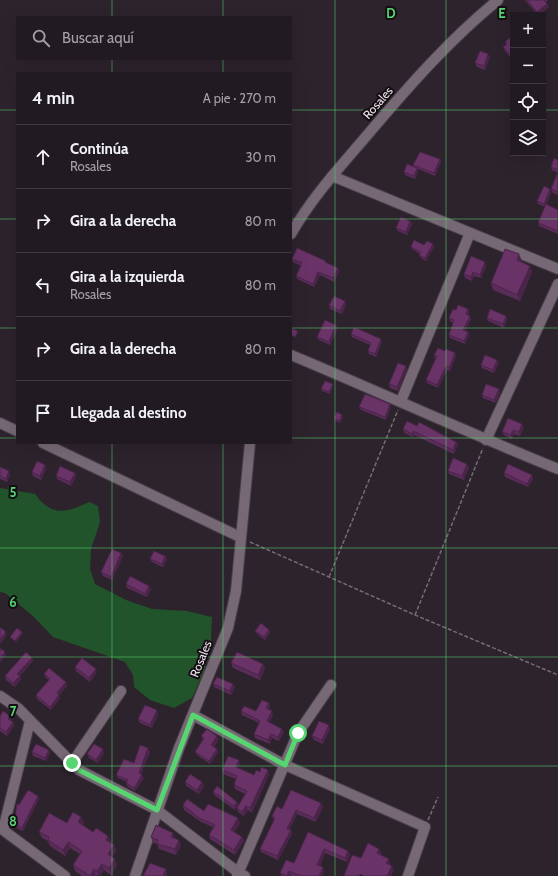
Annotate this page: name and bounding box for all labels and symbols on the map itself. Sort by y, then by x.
text: D [386,5,396,21]
text: E [498,5,506,21]
street label: Rosales [359,83,396,122]
text: 5 [10,484,17,500]
text: 6 [9,594,17,610]
street label: Rosales [186,638,215,679]
text: 7 [10,703,17,719]
route start [289,724,307,742]
route end [63,754,81,772]
text: 8 [9,813,17,829]

